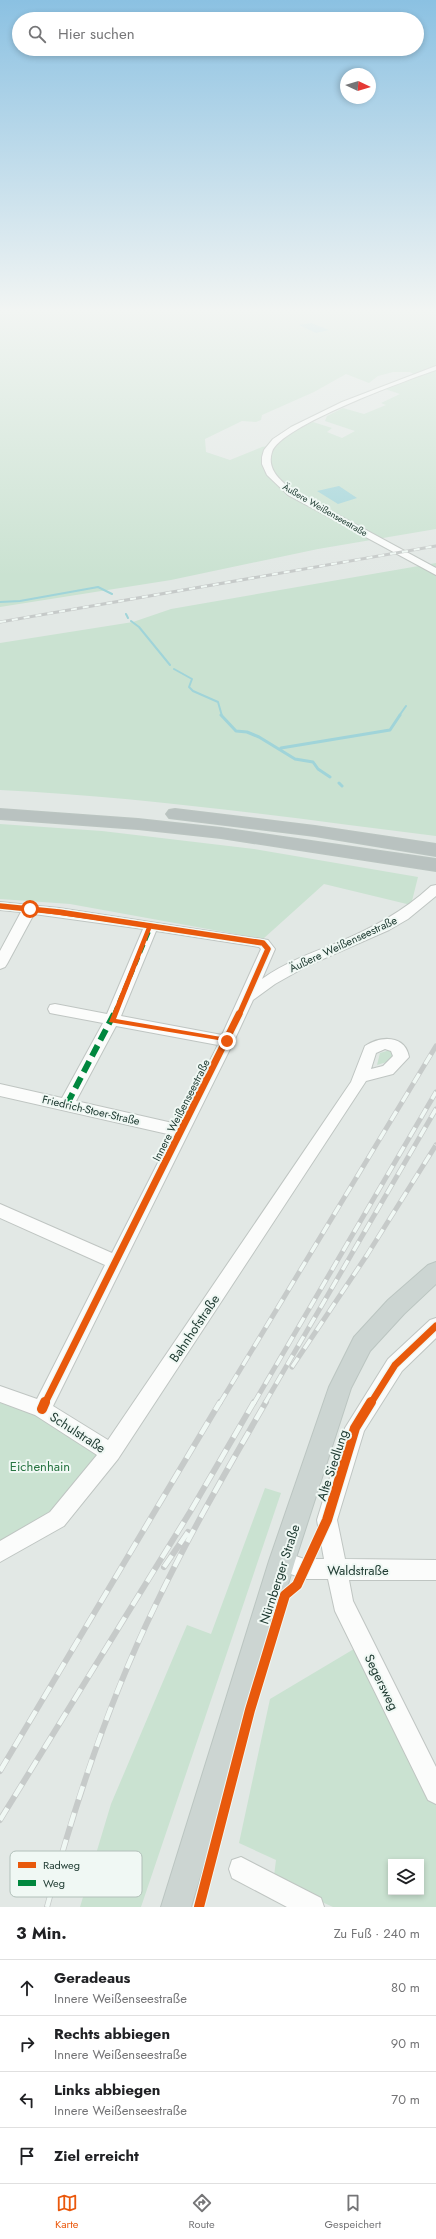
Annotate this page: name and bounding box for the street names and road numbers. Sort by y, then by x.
street label: Äußere Weißenseestraße [280,480,370,539]
street label: Äußere Weißenseestraße [286,912,400,976]
street label: Innere Weißenseestraße [148,1056,214,1164]
street label: Friedrich-Stoer-Straße [41,1091,142,1129]
street label: Bahnhofstraße [165,1290,224,1366]
street label: Schulstraße [46,1407,110,1458]
street label: Alte Siedlung [312,1427,353,1503]
street label: Nürnberger Straße [254,1521,305,1627]
street label: Waldstraße [327,1561,389,1580]
street label: Segersweg [360,1651,403,1713]

